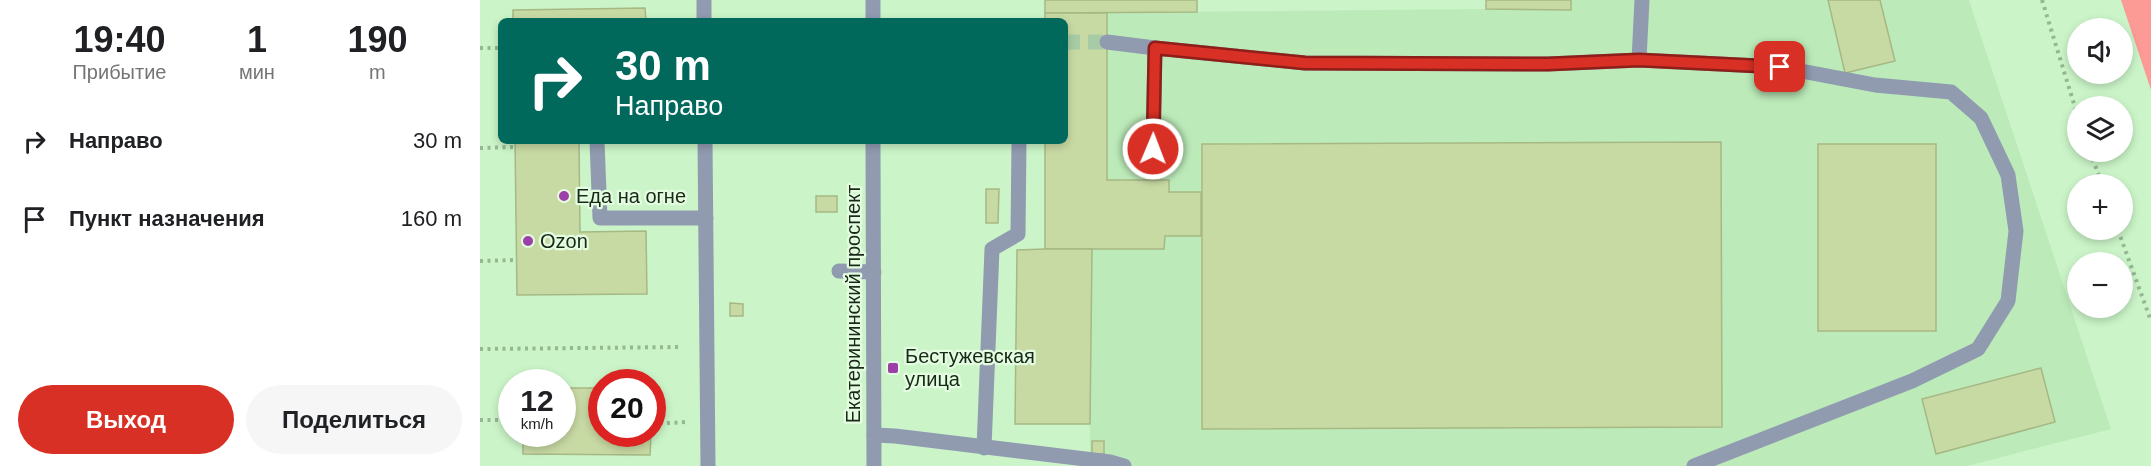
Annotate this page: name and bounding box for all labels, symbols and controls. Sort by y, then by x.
map controls [2067,18,2133,318]
button: sound [2067,18,2133,84]
text: 19:40 [73,19,166,60]
text: 1 [247,19,267,60]
text: 190 [347,19,407,60]
pin [1754,41,1805,92]
icon: right [516,42,594,120]
text: 30 m [615,42,711,89]
icon: arrive [1763,50,1796,83]
text: Прибытие [72,61,166,83]
text: мин [239,61,275,83]
text: m [369,61,386,83]
text: Направо [615,91,723,121]
button: layers [2067,96,2133,162]
position arrow [1121,117,1185,181]
icon: right [18,125,51,158]
text: Направо [69,128,163,153]
text: 30 m [413,128,462,153]
button: + [2067,174,2133,240]
place label: Еда на огне [576,185,686,207]
street label: Екатерининский проспект [842,185,864,423]
marker: Еда на огне [557,189,571,203]
icon: arrive [18,203,51,236]
text: Пункт назначения [69,206,265,231]
text: 160 m [401,206,462,231]
place label: Ozon [540,230,588,252]
marker: Ozon [521,234,535,248]
button: − [2067,252,2133,318]
place label: Бестужевская улица [905,345,1035,390]
marker: Бестужевская улица [886,361,900,375]
speed limit sign: 20 [588,369,666,447]
text: 12 [520,384,554,417]
button: Выход [18,385,234,454]
button: Поделиться [246,385,462,454]
text: km/h [521,415,553,432]

